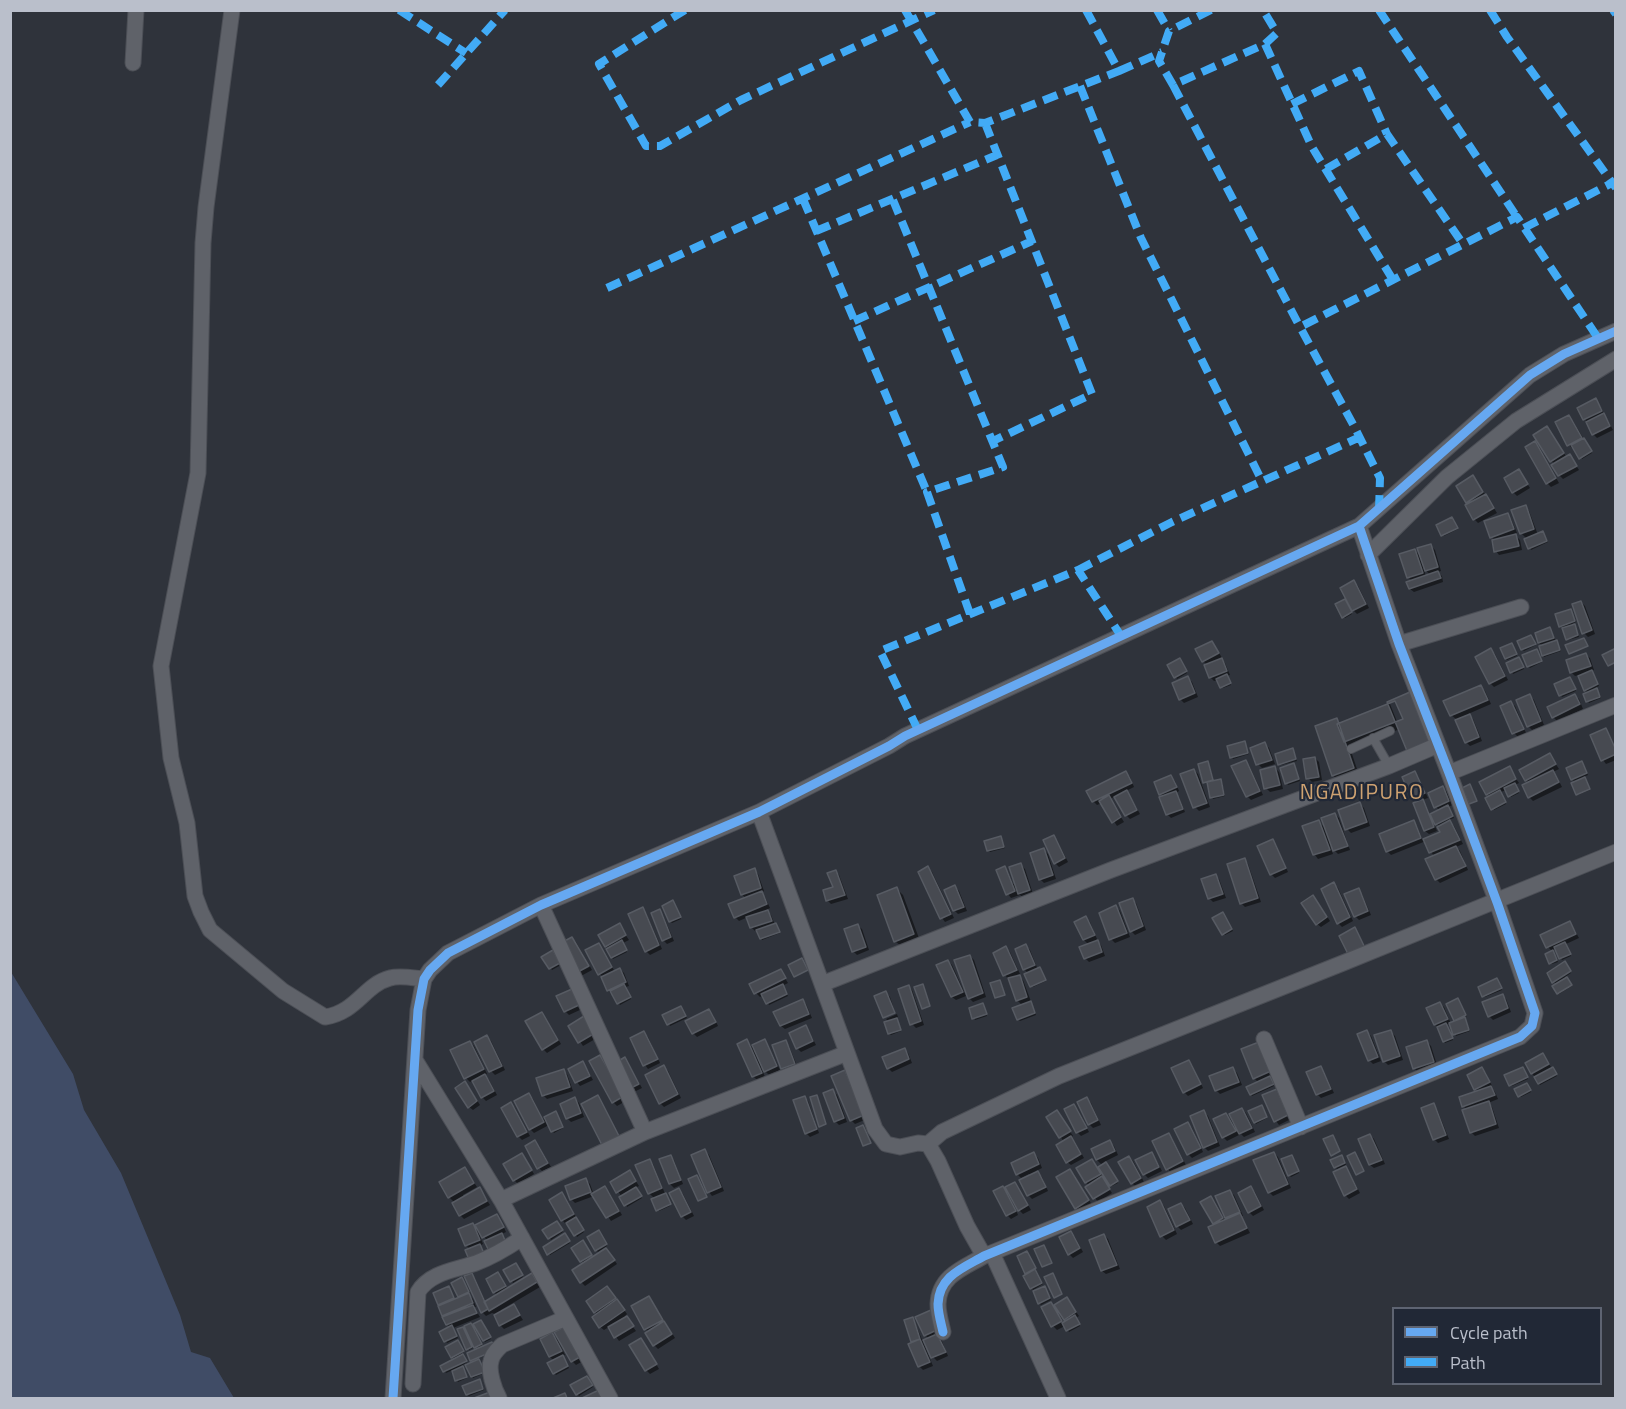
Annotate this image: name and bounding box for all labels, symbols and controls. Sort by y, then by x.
district label: NGADIPURO [1300,781,1424,807]
legend [1392,1307,1602,1385]
text: Cycle path [1450,1319,1528,1346]
text: Path [1450,1349,1486,1376]

